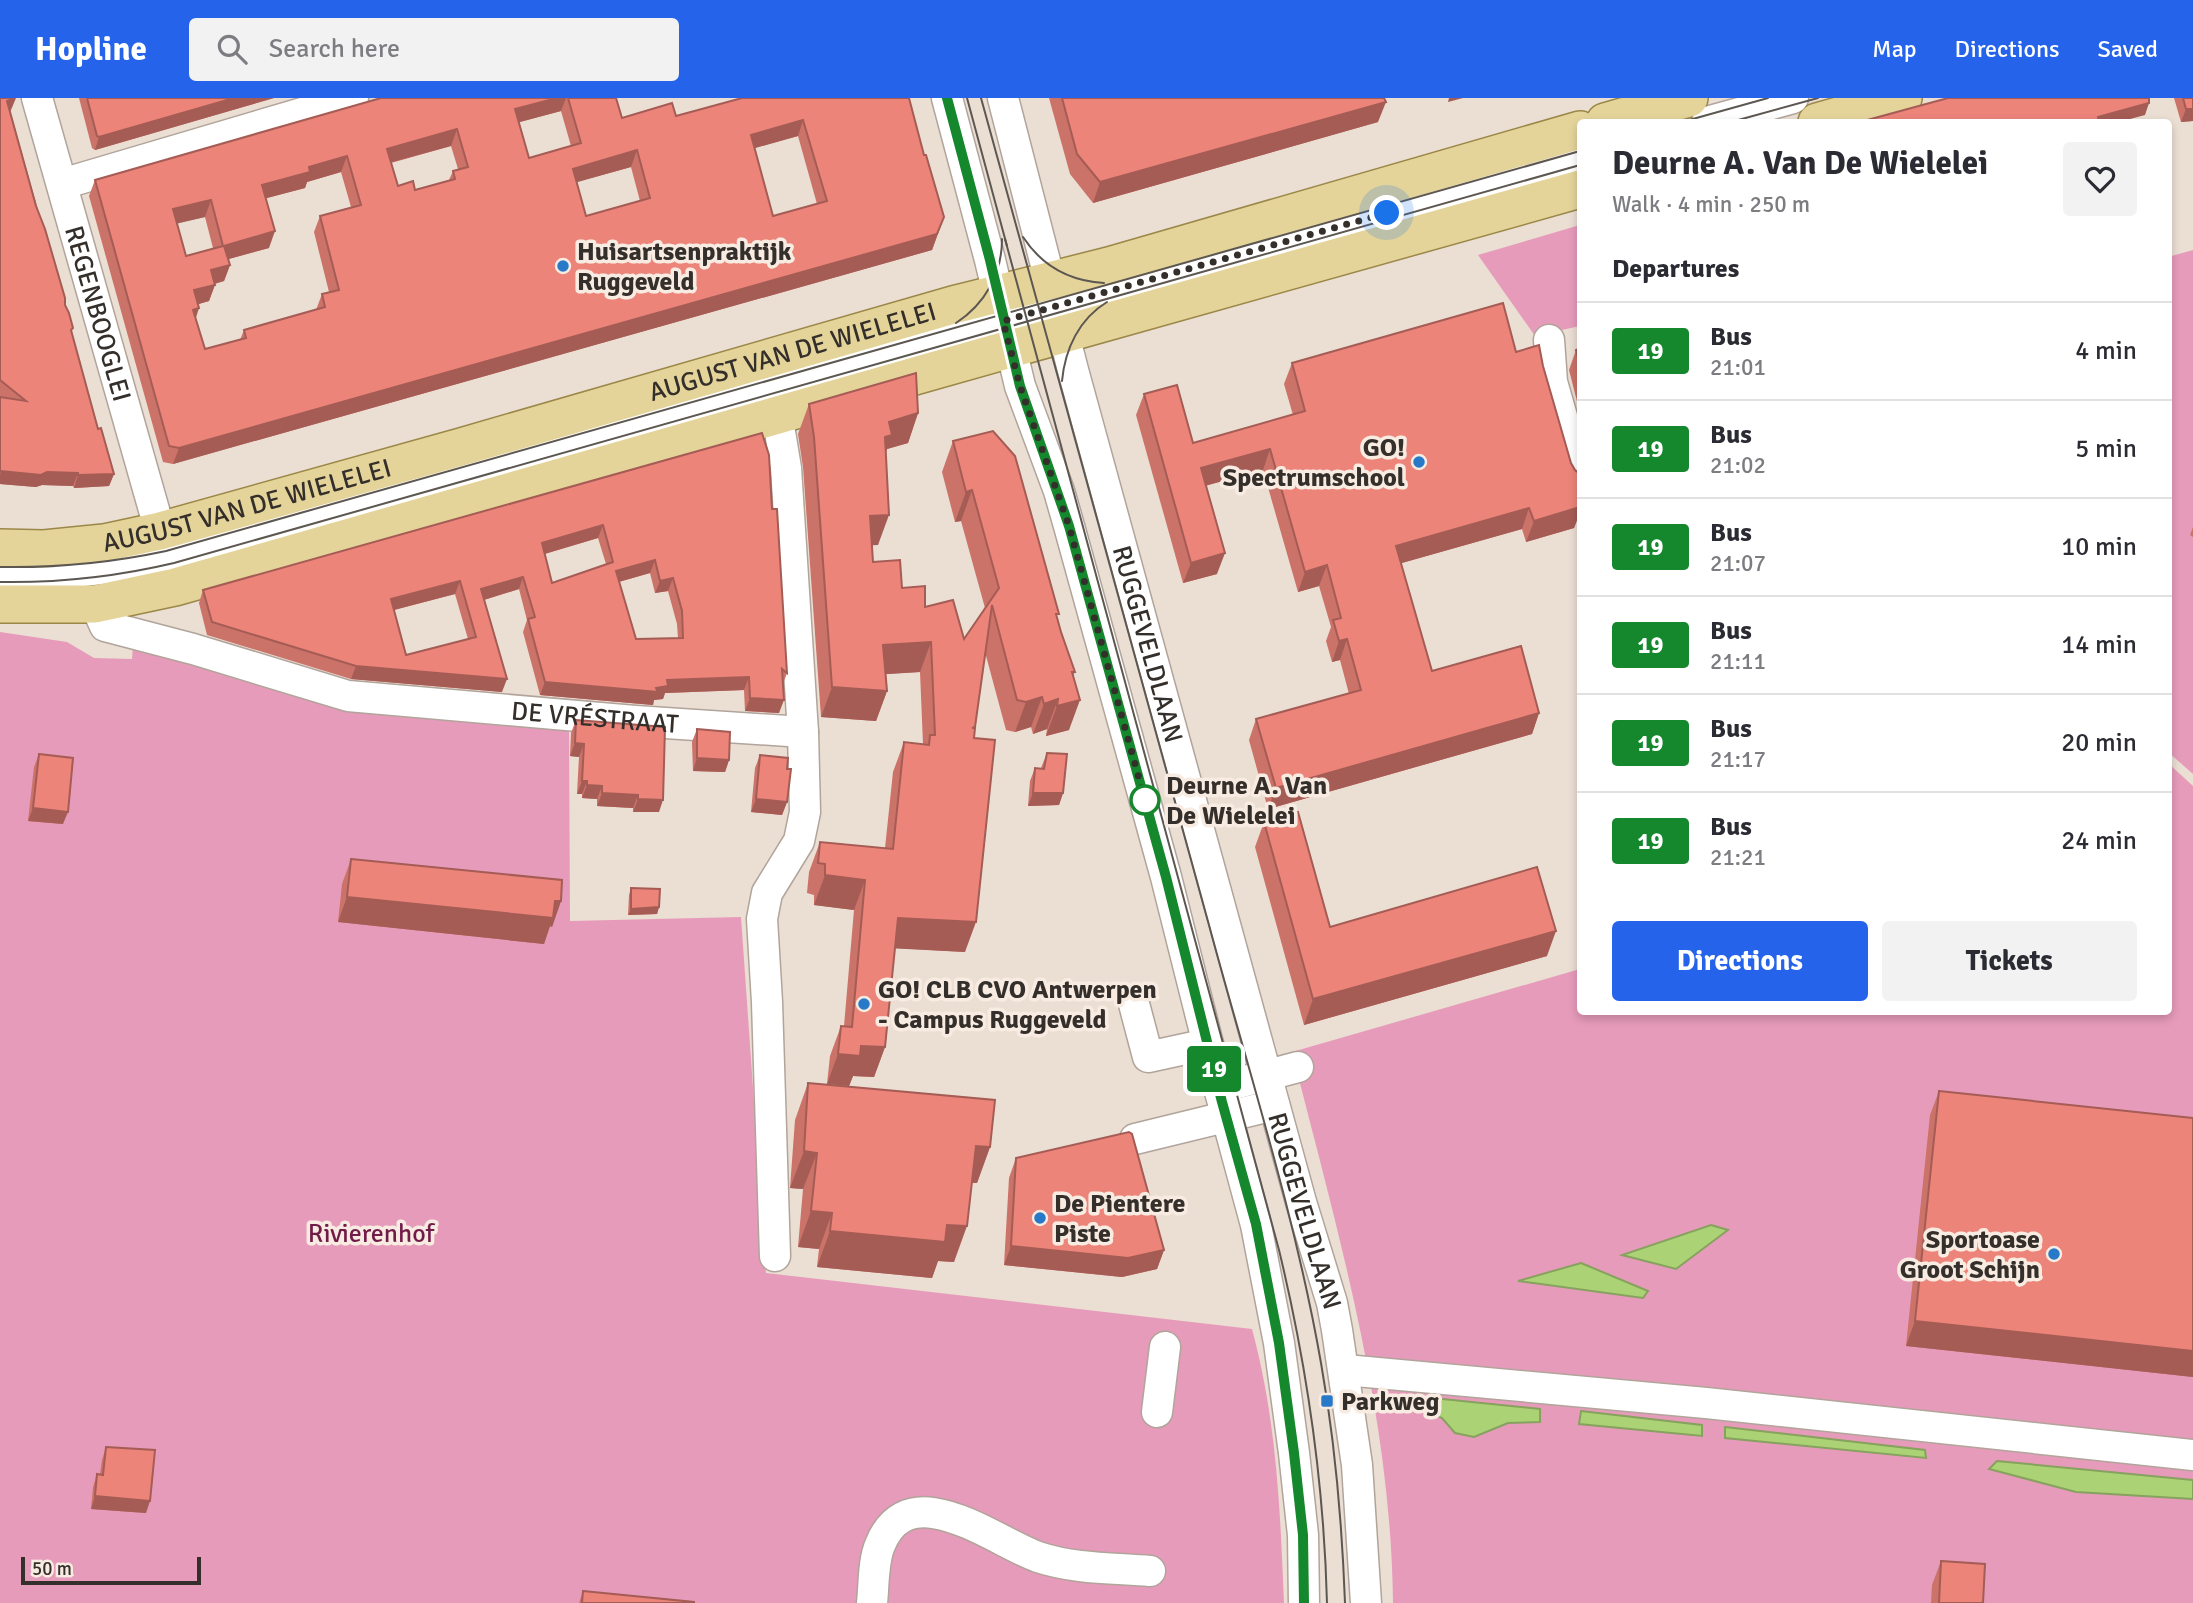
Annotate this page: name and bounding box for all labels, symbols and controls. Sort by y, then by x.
search box [189,18,679,81]
text: Hopline [35,29,147,70]
icon: search [213,30,251,68]
text: Search here [269,33,400,65]
text: Map [1872,34,1917,64]
text: Directions [1955,34,2060,64]
text: Saved [2098,34,2158,64]
button: heart [2063,142,2137,216]
text: Deurne A. Van De Wielelei [1612,143,1988,184]
text: Walk · 4 min · 250 m [1612,190,1810,219]
your location [1369,195,1404,230]
street label: REGENBOOGLEI [57,222,137,405]
place label: Huisartsenpraktijk Ruggeveld [577,236,792,298]
text: Departures [1612,253,1739,285]
marker: Huisartsenpraktijk Ruggeveld [555,258,571,274]
street label: AUGUST VAN DE WIELELEI [645,296,940,409]
text: Bus [1710,321,1752,353]
text: 4 min [2075,335,2137,367]
text: 19 [1638,336,1663,366]
text: 21:01 [1710,353,1766,382]
text: Bus [1710,419,1752,451]
place label: GO! Spectrumschool [1223,432,1405,494]
text: 5 min [2075,433,2137,465]
text: 19 [1638,434,1663,464]
text: 21:02 [1710,451,1766,480]
street label: AUGUST VAN DE WIELELEI [100,452,395,560]
marker: GO! Spectrumschool [1411,454,1427,470]
text: Bus [1710,517,1752,549]
text: 10 min [2061,531,2137,563]
text: 19 [1638,532,1663,562]
street label: RUGGEVELDLAAN [1105,542,1189,747]
text: 21:07 [1710,549,1766,578]
text: Bus [1710,615,1752,647]
text: 14 min [2061,629,2137,661]
text: 19 [1638,630,1663,660]
text: 21:11 [1710,647,1766,676]
street label: DE VRÉSTRAAT [510,695,680,741]
text: Bus [1710,713,1752,745]
text: 20 min [2061,727,2137,759]
text: 19 [1638,728,1663,758]
text: 21:17 [1710,745,1766,774]
place label: Deurne A. Van De Wielelei [1166,770,1327,832]
marker: Deurne A. Van De Wielelei [1130,785,1160,815]
text: Bus [1710,811,1752,843]
text: 24 min [2061,825,2137,857]
text: 19 [1638,826,1663,856]
text: 21:21 [1710,843,1766,872]
button: Directions [1612,921,1868,1001]
button: Tickets [1882,921,2137,1001]
place label: GO! CLB CVO Antwerpen - Campus Ruggeveld [878,974,1157,1036]
marker: GO! CLB CVO Antwerpen - Campus Ruggeveld [856,996,872,1012]
line badge: 19 [1182,1046,1246,1092]
text: 19 [1201,1054,1227,1084]
street label: RUGGEVELDLAAN [1260,1109,1348,1313]
place label: De Pientere Piste [1054,1188,1186,1250]
marker: De Pientere Piste [1032,1210,1048,1226]
park label: Rivierenhof [308,1218,436,1250]
place label: Sportoase Groot Schijn [1900,1224,2040,1286]
marker: Sportoase Groot Schijn [2046,1246,2062,1262]
place label: Parkweg [1341,1386,1439,1418]
marker: Parkweg [1319,1393,1335,1409]
scale bar [21,1554,201,1586]
text: 50 m [32,1557,72,1581]

